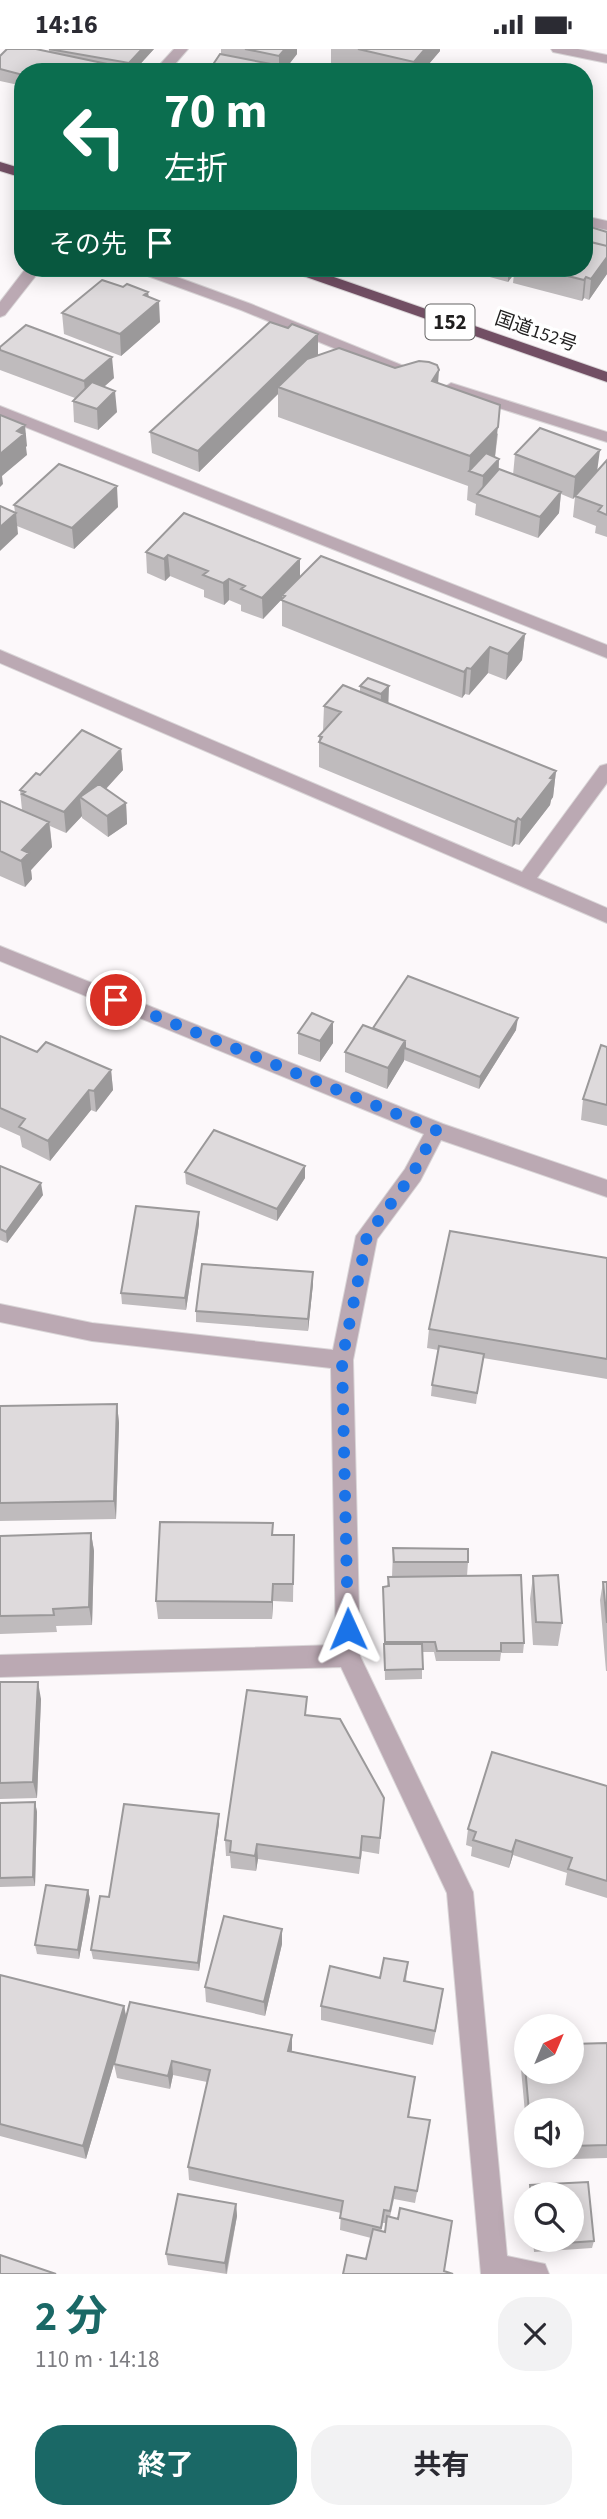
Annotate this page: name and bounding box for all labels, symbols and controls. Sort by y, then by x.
text: 14:16 [35,6,98,43]
text: 70 m [164,77,268,147]
icon: left [49,91,140,182]
text: 左折 [164,146,228,192]
icon: arrive [141,224,179,262]
text: その先 [49,226,127,263]
road number: 152 [426,305,475,339]
street label: 国道152号 [491,305,581,359]
pin [86,970,146,1030]
icon: arrive [97,981,135,1019]
position arrow [311,1592,385,1666]
north arrow [514,2014,584,2084]
map controls [514,2014,584,2252]
button: sound [514,2098,584,2168]
button: search [514,2182,584,2252]
text: 2 分 [35,2287,108,2347]
button: close [498,2297,572,2371]
text: 110 m · 14:18 [35,2343,159,2376]
button: 終了 [35,2425,297,2505]
button: 共有 [311,2425,572,2505]

